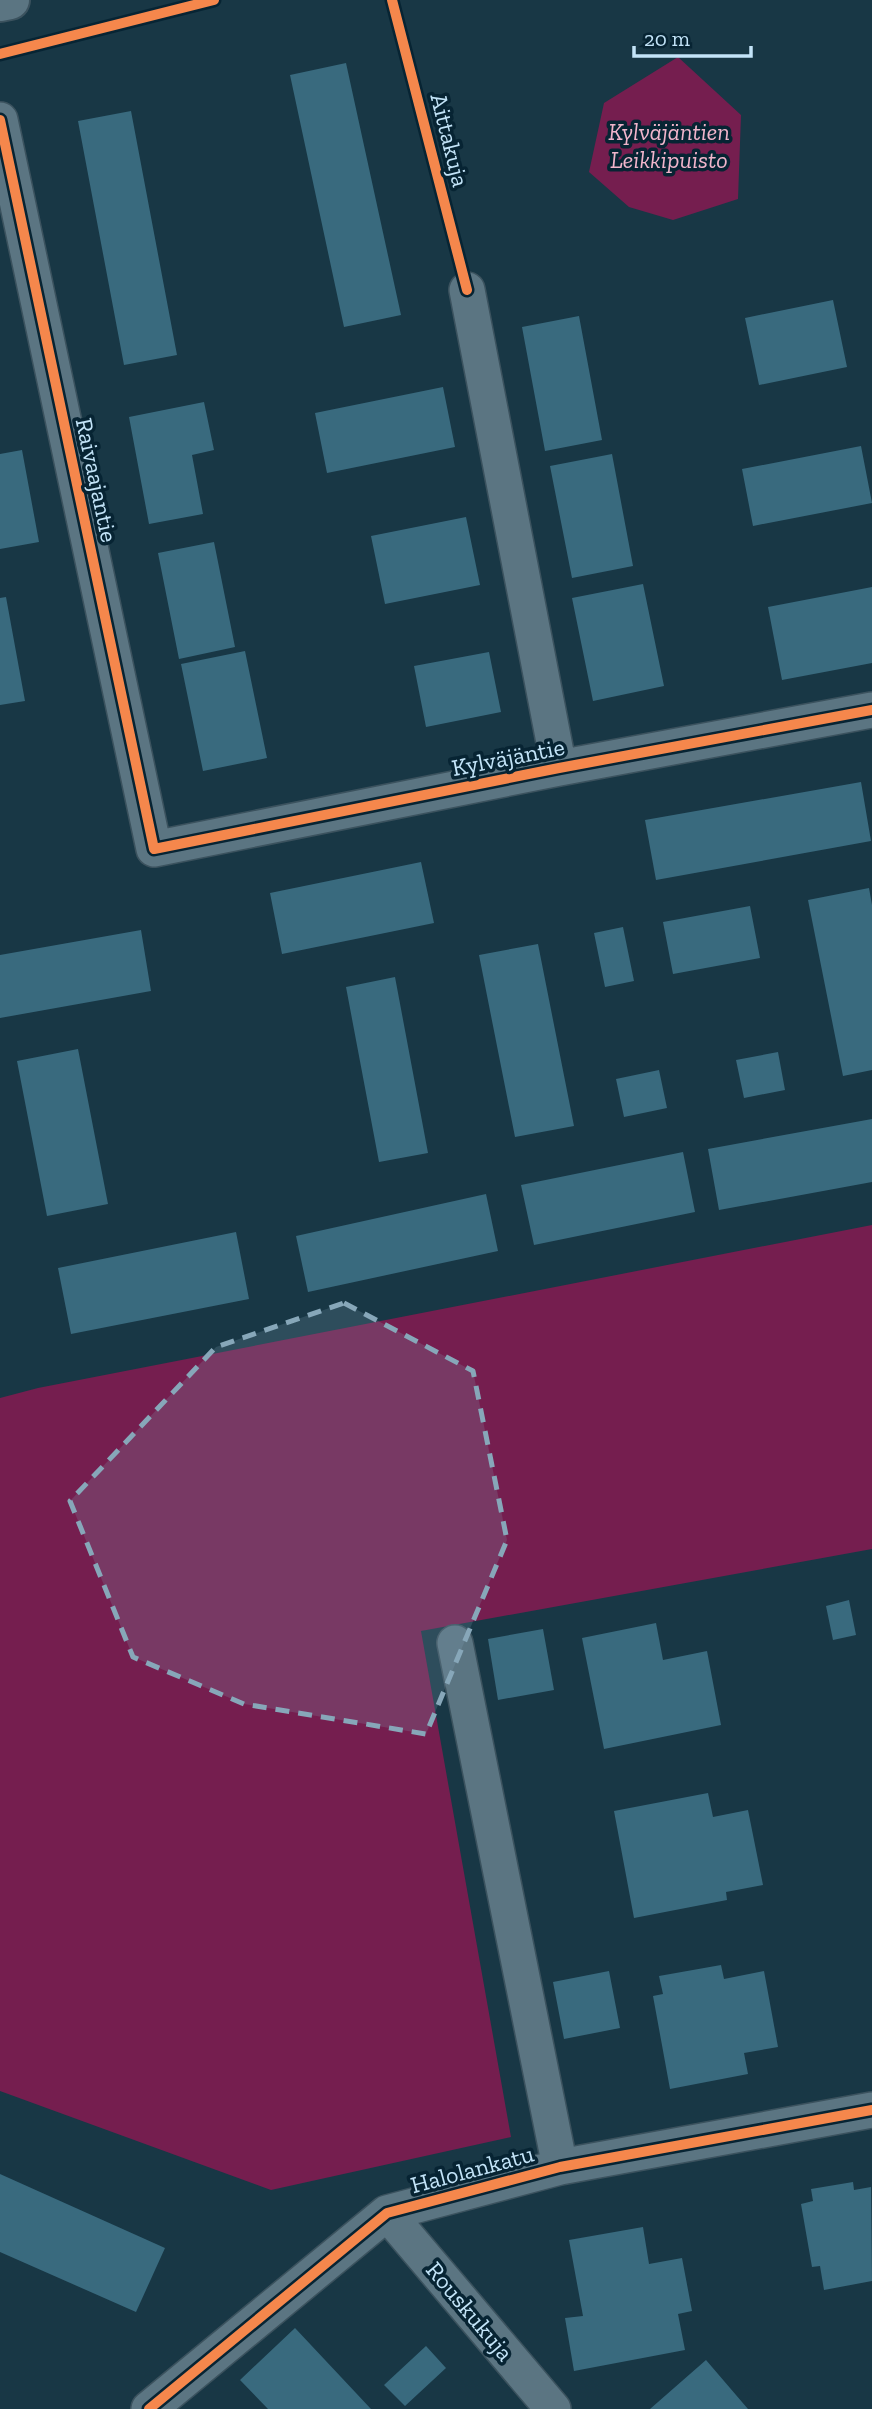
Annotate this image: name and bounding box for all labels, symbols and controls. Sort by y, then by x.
scale bar [634,14,751,58]
text: 20 m [644,26,690,51]
street label: Aittakuja [424,90,476,190]
park label: Kylväjäntien Leikkipuisto [608,117,730,174]
street label: Raivaajantie [70,415,124,545]
street label: Kylväjäntie [449,732,567,782]
street label: Halolankatu [407,2139,537,2199]
street label: Rouskukuja [420,2256,520,2367]

